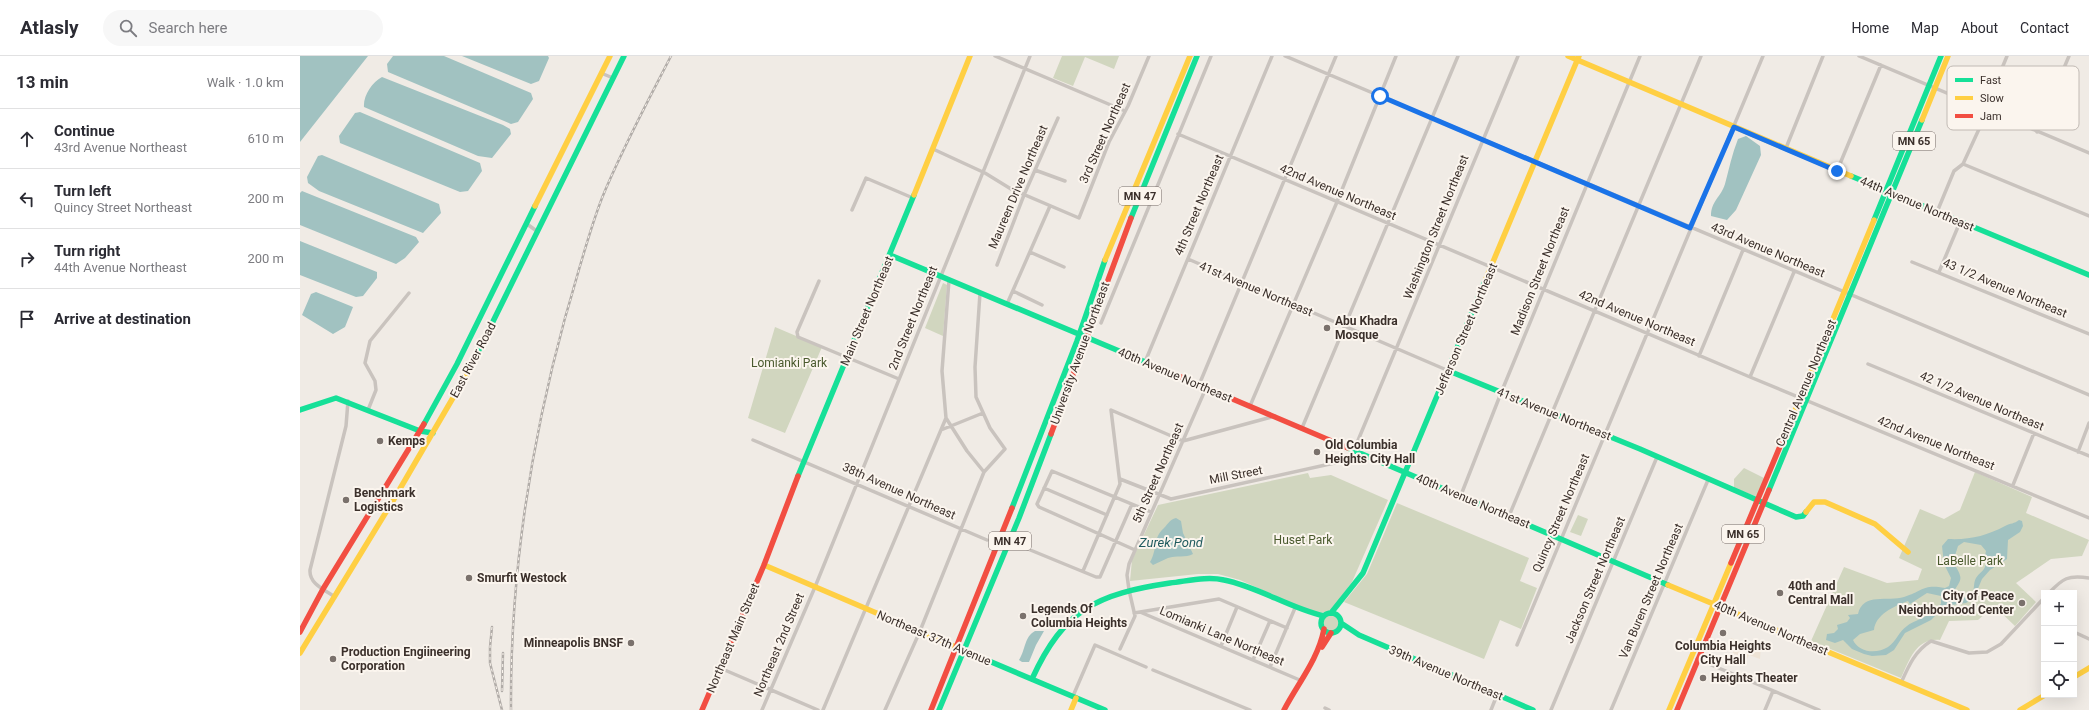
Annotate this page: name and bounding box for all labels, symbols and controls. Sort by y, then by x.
search box [103,10,383,46]
text: Atlasly [20,16,79,39]
icon: search [117,17,139,39]
text: Search here [149,19,228,37]
text: Home [1851,20,1889,36]
text: Map [1911,20,1939,36]
text: About [1961,20,1998,36]
text: Contact [2020,20,2069,36]
legend [1947,66,2079,130]
text: 13 min [16,72,69,92]
text: Fast [1980,74,2002,87]
text: Walk · 1.0 km [207,75,284,90]
street label: 3rd Street Northeast [1077,81,1133,185]
route start [1371,87,1389,105]
text: Slow [1980,92,2004,105]
text: Jam [1980,110,2002,123]
text: Continue [54,122,115,140]
street label: Maureen Drive Northeast [986,123,1050,251]
icon: ahead [16,128,38,150]
text: 610 m [247,131,284,146]
road number: MN 65 [1893,132,1935,150]
text: 43rd Avenue Northeast [54,140,187,155]
street label: 4th Street Northeast [1171,152,1227,258]
street label: Washington Street Northeast [1401,153,1471,301]
street label: 42nd Avenue Northeast [1278,161,1399,223]
route end [1828,162,1846,180]
street label: 44th Avenue Northeast [1858,174,1976,234]
text: Turn left [54,182,111,200]
road number: MN 47 [1119,187,1161,205]
icon: left [16,188,38,210]
text: 200 m [247,191,284,206]
text: Quincy Street Northeast [54,200,192,215]
street label: Madison Street Northeast [1508,205,1572,337]
street label: 43rd Avenue Northeast [1709,220,1827,280]
text: Turn right [54,242,120,260]
icon: right [16,248,38,270]
text: 200 m [247,251,284,266]
street label: Main Street Northeast [838,254,896,368]
street label: 43 1/2 Avenue Northeast [1941,255,2069,321]
street label: 41st Avenue Northeast [1197,259,1315,319]
text: 44th Avenue Northeast [54,260,187,275]
street label: Jefferson Street Northeast [1432,261,1500,397]
street label: 2nd Street Northeast [886,264,940,372]
street label: University Avenue Northeast [1048,280,1112,426]
street label: 42nd Avenue Northeast [1577,287,1698,349]
icon: arrive [16,308,38,330]
text: Arrive at destination [54,310,191,328]
place label: Abu Khadra Mosque [1335,314,1398,342]
street label: Central Avenue Northeast [1773,317,1839,449]
street label: East River Road [447,320,499,400]
marker: Abu Khadra Mosque [1322,323,1332,333]
street label: 40th Avenue Northeast [1116,345,1234,405]
park label: Lomianki Park [751,356,828,370]
street label: 42 1/2 Avenue Northeast [1918,368,2046,434]
street label: 41st Avenue Northeast [1495,385,1613,443]
street label: 42nd Avenue Northeast [1875,413,1997,473]
street label: 5th Street Northeast [1130,421,1186,525]
place label: Kemps [388,434,425,448]
marker: Kemps [375,436,385,446]
place label: Old Columbia Heights City Hall [1325,438,1415,466]
marker: Old Columbia Heights City Hall [1312,447,1322,457]
street label: Quincy Street Northeast [1530,452,1592,574]
street label: 38th Avenue Northeast [840,460,958,522]
street label: Mill Street [1208,463,1264,487]
street label: 40th Avenue Northeast [1414,471,1532,531]
place label: Benchmark Logistics [354,486,416,514]
marker: Benchmark Logistics [341,495,351,505]
street label: Jackson Street Northeast [1562,515,1628,645]
street label: Van Buren Street Northeast [1616,521,1686,661]
road number: MN 65 [1722,525,1764,543]
road number: MN 47 [989,532,1031,550]
park label: Huset Park [1274,533,1333,547]
water label: Zurek Pond [1138,535,1204,550]
park label: LaBelle Park [1937,554,2004,568]
place label: Smurfit Westock [477,571,567,585]
marker: Smurfit Westock [464,573,474,583]
place label: 40th and Central Mall [1788,579,1853,607]
street label: Northeast Main Street [704,581,762,695]
marker: 40th and Central Mall [1775,588,1785,598]
place label: City of Peace Neighborhood Center [1898,589,2015,617]
map controls [2041,590,2077,698]
button: + [2041,590,2077,626]
street label: Northeast 2nd Street [751,591,807,699]
street label: 40th Avenue Northeast [1712,598,1830,658]
marker: City of Peace Neighborhood Center [2017,598,2027,608]
place label: Legends Of Columbia Heights [1031,602,1127,630]
street label: Lomianki Lane Northeast [1158,603,1287,669]
street label: Northeast 37th Avenue [875,608,993,668]
marker: Legends Of Columbia Heights [1018,611,1028,621]
button: − [2041,626,2077,662]
marker: Columbia Heights City Hall [1718,628,1728,638]
place label: Minneapolis BNSF [524,636,623,650]
marker: Minneapolis BNSF [626,638,636,648]
place label: Columbia Heights City Hall [1675,639,1771,667]
street label: 39th Avenue Northeast [1387,643,1505,703]
place label: Production Engiineering Corporation [341,645,471,673]
marker: Production Engiineering Corporation [328,654,338,664]
button: locate [2041,662,2077,698]
place label: Heights Theater [1711,671,1798,685]
marker: Heights Theater [1698,673,1708,683]

